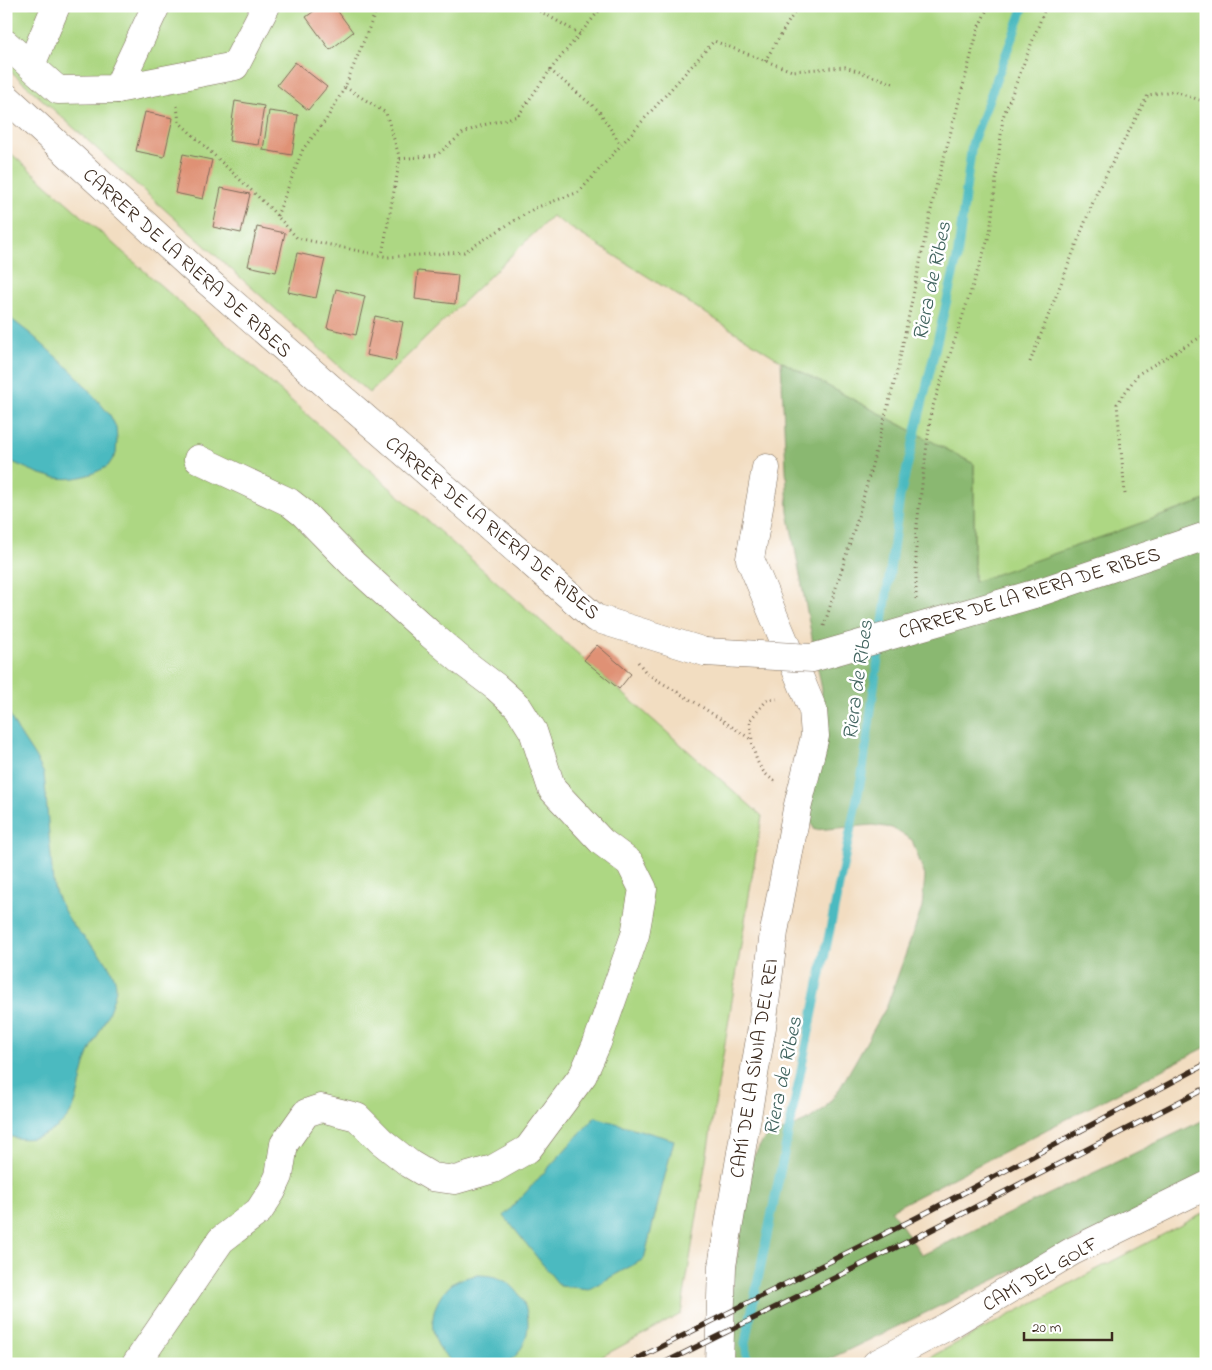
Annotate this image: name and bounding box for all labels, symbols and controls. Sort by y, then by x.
street label: CARRER DE LA RIERA DE RIBES [75,162,297,366]
water label: Riera de Ribes [906,219,960,344]
street label: CARRER DE LA RIERA DE RIBES [378,430,605,628]
street label: CARRER DE LA RIERA DE RIBES [895,541,1164,648]
water label: Riera de Ribes [836,618,882,742]
street label: CAMÍ DE LA SÍNIA DEL REI [724,957,787,1180]
water label: Riera de Ribes [757,1014,811,1139]
street label: CAMÍ DEL GOLF [978,1230,1105,1320]
scale bar [1024,1310,1112,1342]
text: 20 m [1032,1317,1062,1339]

